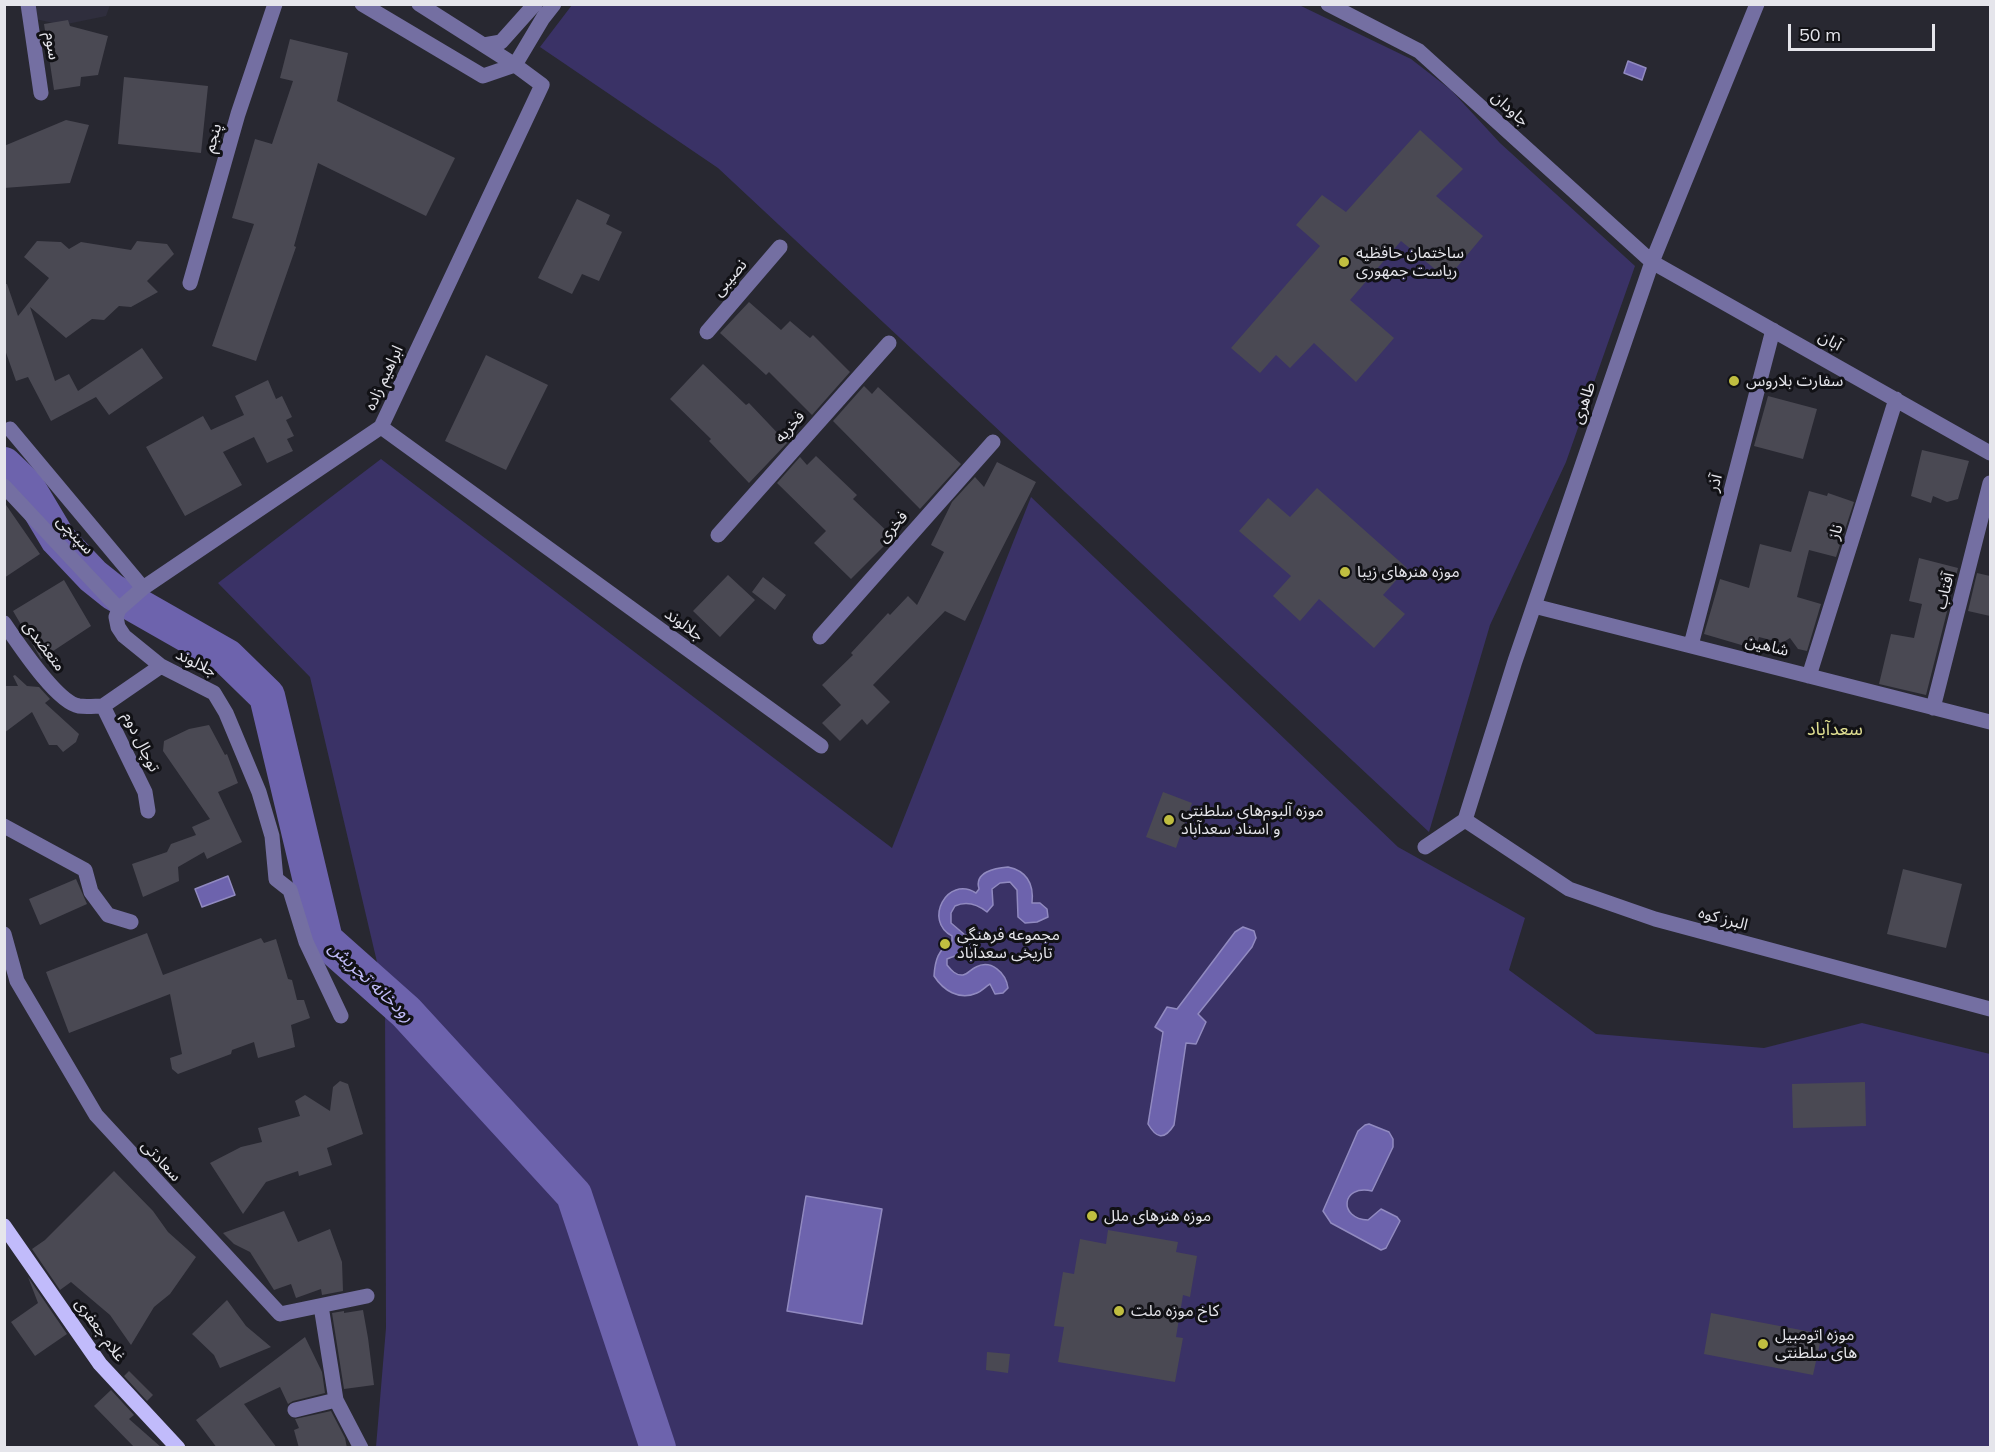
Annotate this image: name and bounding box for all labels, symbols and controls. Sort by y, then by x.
scale bar [1791,12,1938,50]
text: 50 m [1799,23,1841,46]
street label: سوم [41,31,63,61]
street label: جاودان [1487,87,1533,131]
street label: پنجم [200,121,226,155]
place label: ساختمان حافظیه ریاست جمهوری [1356,243,1464,281]
marker: ساختمان حافظیه ریاست جمهوری [1337,255,1351,269]
street label: نصیبی [709,256,751,300]
street label: آبان [1815,327,1845,355]
street label: ابراهیم زاده [361,342,407,414]
place label: سفارت بلاروس [1746,371,1843,391]
marker: سفارت بلاروس [1727,374,1741,388]
street label: طاهری [1568,379,1600,427]
street label: فخریه [771,407,809,447]
street label: آذر [1703,472,1727,494]
street label: فخری [874,507,912,547]
street label: سپنچی [52,512,98,558]
street label: ناز [1825,522,1847,542]
place label: موزه هنرهای زیبا [1357,562,1460,582]
marker: موزه هنرهای زیبا [1338,565,1352,579]
street label: آفتاب [1931,571,1959,611]
street label: جلالوند [661,604,707,646]
street label: متعضدی [19,617,69,675]
street label: شاهین [1743,631,1791,661]
street label: جلالوند [172,645,220,681]
street label: توچال دوم [118,709,164,775]
district label: سعدآباد [1807,719,1863,741]
place label: موزه آلبوم‌های سلطنتی و اسناد سعدآباد [1181,801,1324,839]
marker: موزه آلبوم‌های سلطنتی و اسناد سعدآباد [1162,813,1176,827]
street label: البرز کوه [1696,903,1750,935]
place label: مجموعه فرهنگی تاریخی سعدآباد [957,925,1060,963]
water label: رودخانه تجریش [324,937,418,1027]
marker: مجموعه فرهنگی تاریخی سعدآباد [938,937,952,951]
street label: سعادتی [137,1136,185,1186]
place label: موزه هنرهای ملل [1104,1206,1211,1226]
marker: موزه هنرهای ملل [1085,1209,1099,1223]
street label: غلام جعفری [71,1295,129,1365]
place label: کاخ موزه ملت [1131,1301,1219,1321]
marker: کاخ موزه ملت [1112,1304,1126,1318]
place label: موزه اتومبیل های سلطنتی [1775,1325,1857,1363]
marker: موزه اتومبیل های سلطنتی [1756,1337,1770,1351]

